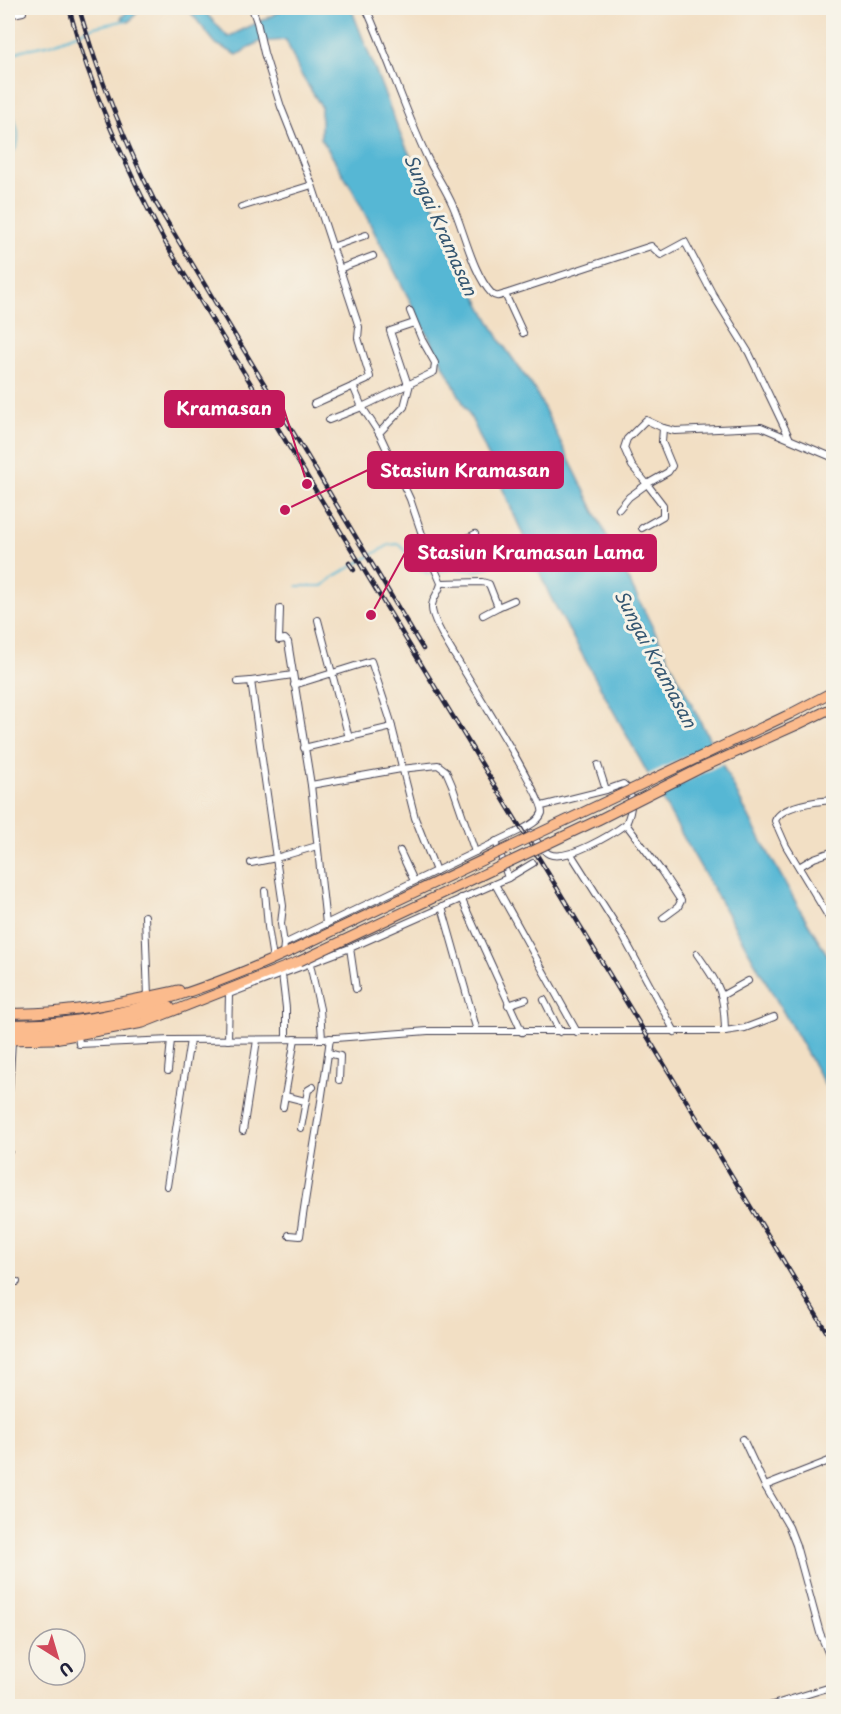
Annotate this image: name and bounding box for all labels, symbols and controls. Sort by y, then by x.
water label: Sungai Kramasan [398,149,485,301]
callout: Kramasan [165,391,284,427]
text: Kramasan [176,394,272,421]
callout: Stasiun Kramasan [368,452,563,488]
text: Stasiun Kramasan [380,456,550,483]
callout: Stasiun Kramasan Lama [405,535,656,571]
text: Stasiun Kramasan Lama [417,538,645,565]
water label: Sungai Kramasan [609,585,705,733]
north arrow [27,1627,87,1687]
text: U [55,1657,79,1683]

